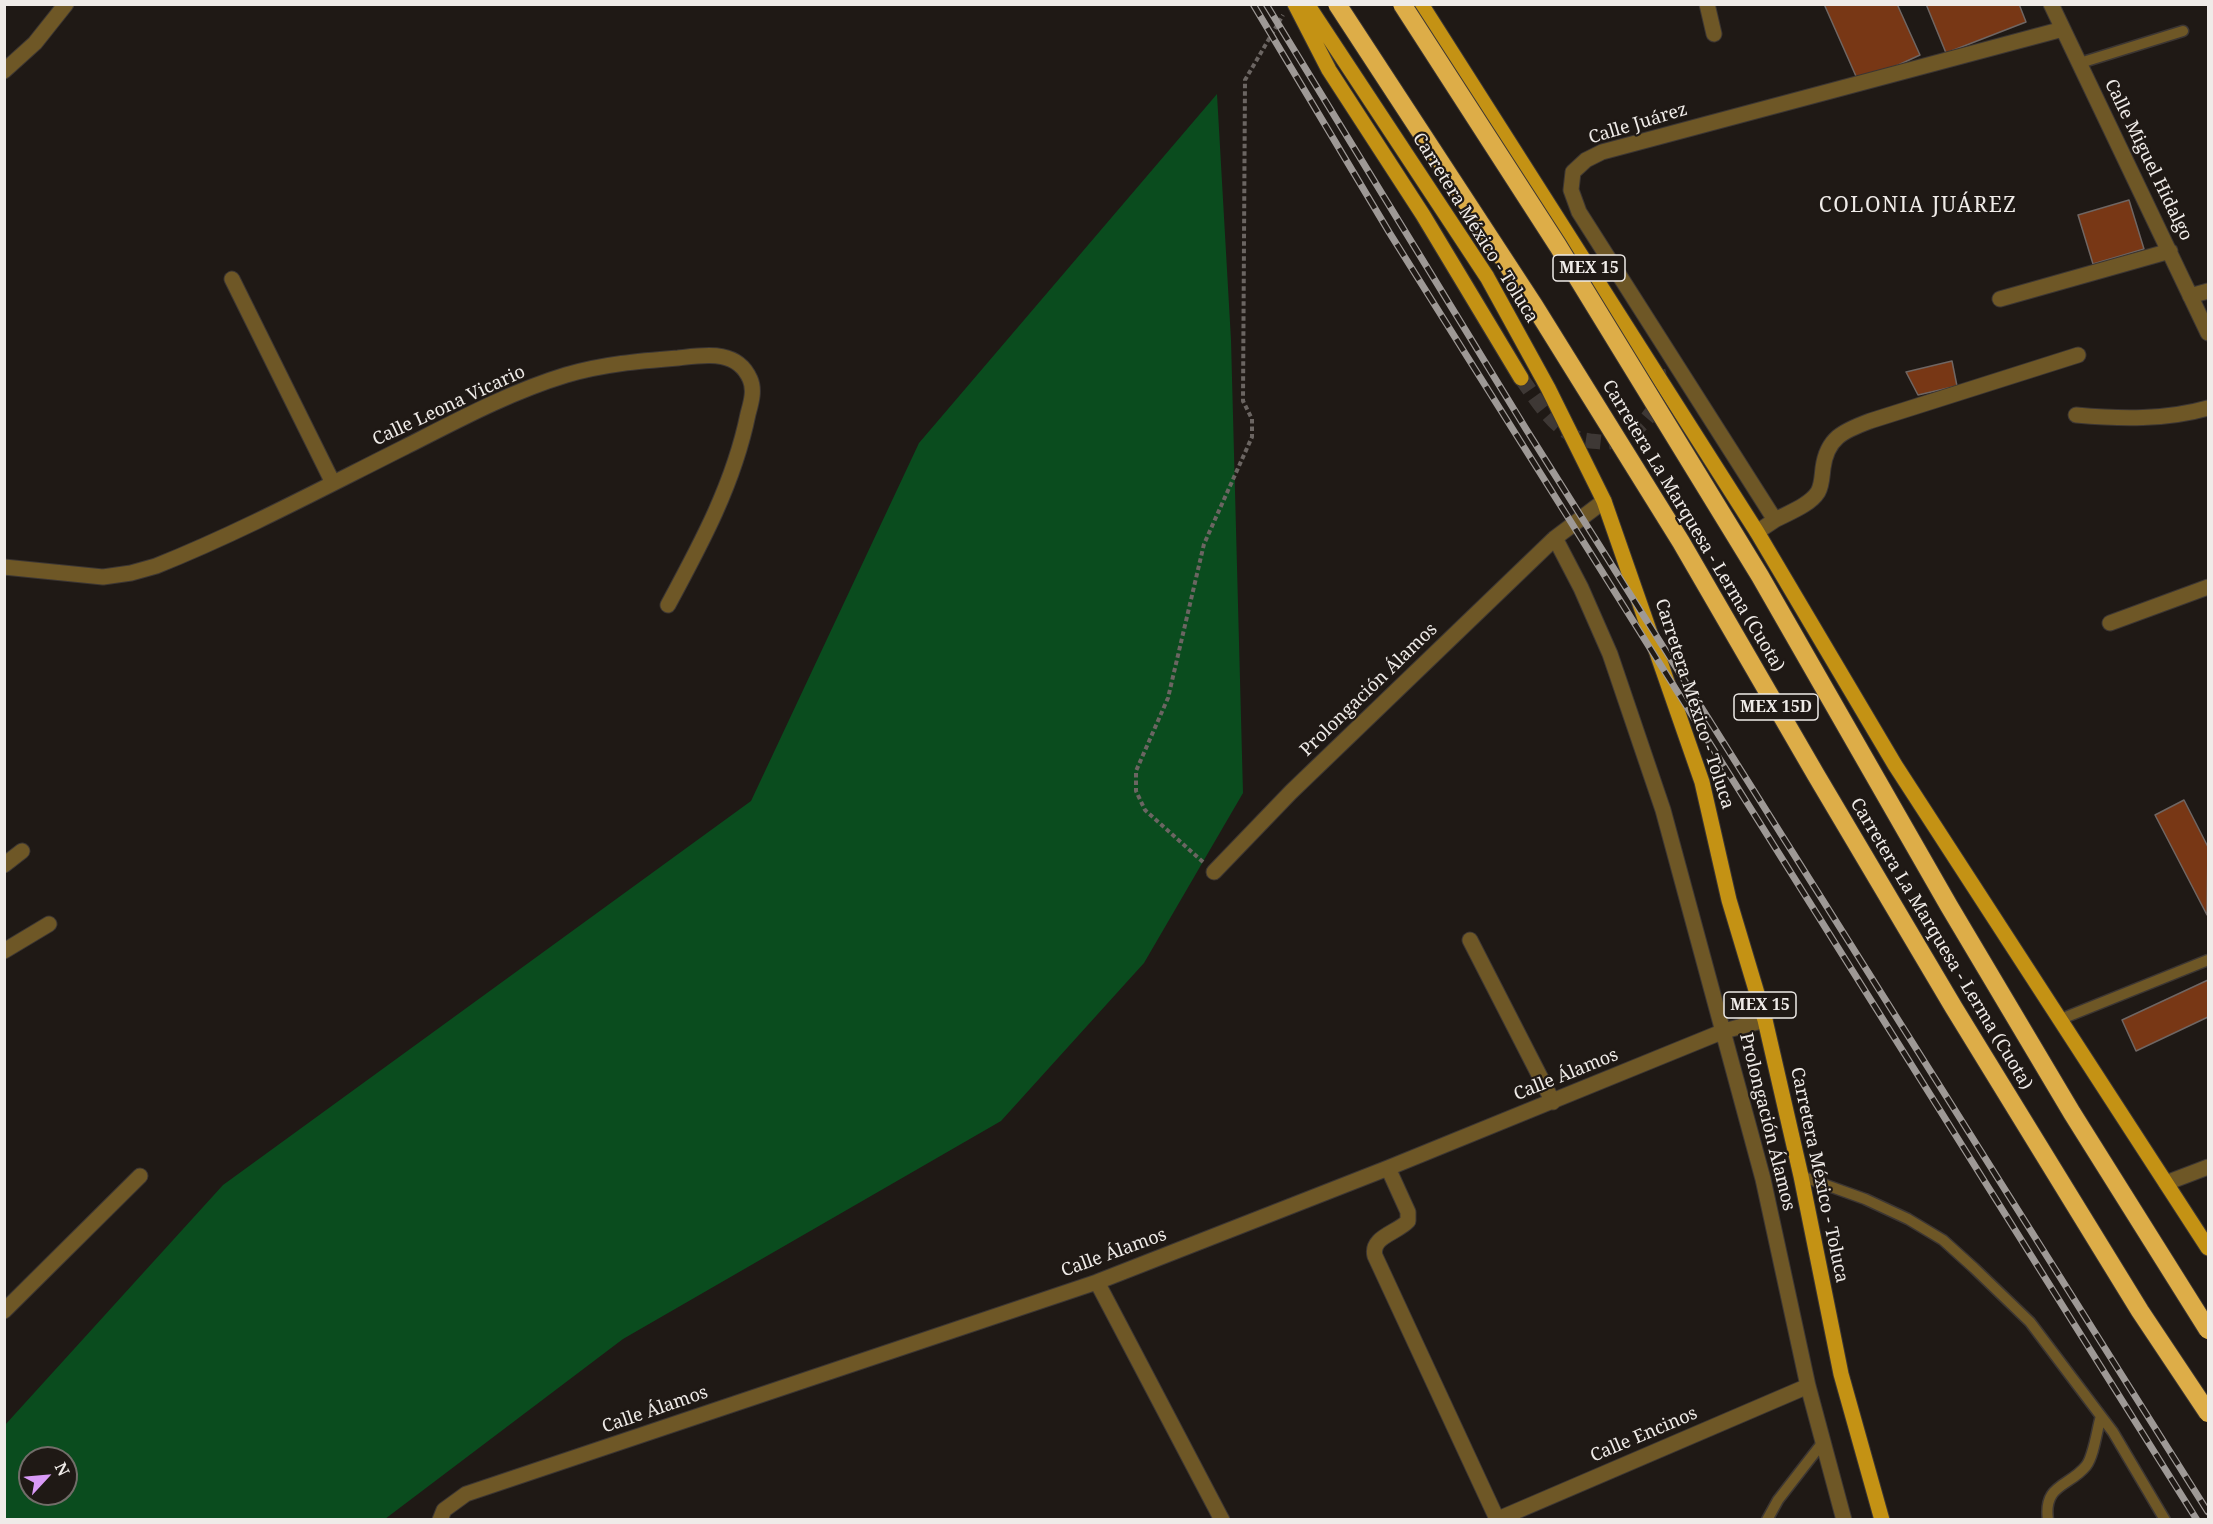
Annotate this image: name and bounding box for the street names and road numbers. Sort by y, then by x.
street label: Calle Miguel Hidalgo [2099,76,2197,244]
street label: Calle Juárez [1586,99,1690,149]
street label: Carretera México - Toluca [1408,129,1542,327]
road number: MEX 15 [1553,255,1625,281]
street label: Calle Leona Vicario [369,361,529,451]
street label: Carretera La Marquesa - Lerma (Cuota) [1597,376,1789,676]
street label: Carretera México - Toluca [1650,596,1738,812]
street label: Prolongación Álamos [1296,619,1442,761]
road number: MEX 15D [1734,694,1818,720]
street label: Carretera La Marquesa - Lerma (Cuota) [1845,794,2037,1094]
road number: MEX 15 [1724,992,1796,1018]
street label: Prolongación Álamos [1734,1031,1800,1213]
street label: Calle Álamos [1511,1044,1621,1106]
street label: Carretera México - Toluca [1786,1065,1852,1285]
street label: Calle Álamos [1058,1224,1170,1282]
street label: Calle Álamos [599,1382,711,1438]
street label: Calle Encinos [1587,1403,1701,1467]

